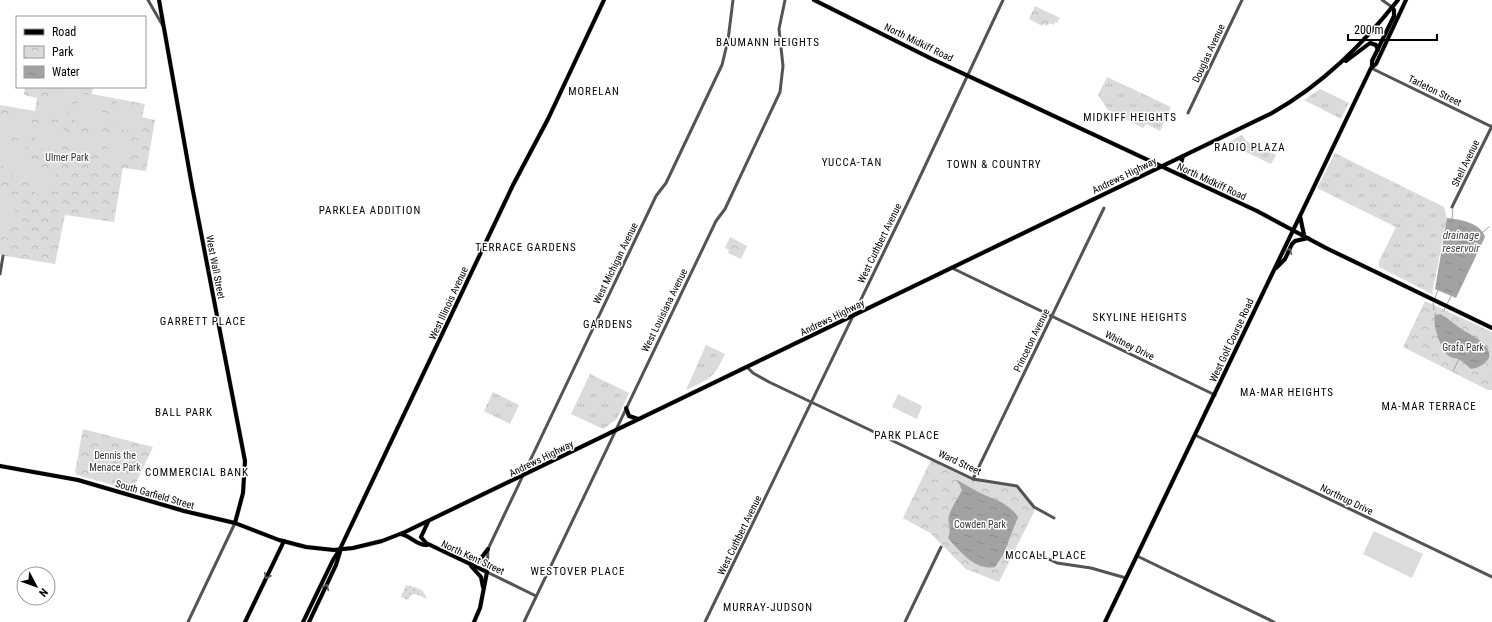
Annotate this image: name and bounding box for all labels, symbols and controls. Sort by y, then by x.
legend [16,16,146,88]
scale bar [1348,16,1437,42]
street label: North Midkiff Road [883,21,955,64]
street label: Douglas Avenue [1190,22,1227,84]
text: 200 m [1354,23,1384,37]
text: Road [52,25,76,39]
district label: BAUMANN HEIGHTS [716,36,820,49]
text: Park [52,45,74,59]
text: Water [52,65,80,79]
street label: Tarleton Street [1406,73,1463,108]
district label: MORELAN [568,85,620,98]
district label: MIDKIFF HEIGHTS [1083,111,1177,124]
street label: Shell Avenue [1449,138,1482,188]
district label: RADIO PLAZA [1214,141,1286,154]
park label: Ulmer Park [45,152,89,163]
street label: Andrews Highway [1090,155,1158,196]
district label: YUCCA-TAN [822,156,882,169]
district label: TOWN & COUNTRY [946,158,1042,171]
street label: North Midkiff Road [1176,161,1248,202]
street label: West Cuthbert Avenue [855,201,904,285]
district label: PARKLEA ADDITION [319,204,421,217]
street label: West Michigan Avenue [591,220,640,306]
water label: drainage reservoir [1443,229,1480,255]
street label: West Wall Street [204,234,227,300]
district label: TERRACE GARDENS [475,241,577,254]
one-way arrow [1284,248,1292,255]
street label: West Illinois Avenue [427,265,470,341]
street label: West Louisiana Avenue [640,267,690,354]
street label: Andrews Highway [798,297,866,338]
street label: West Golf Course Road [1207,297,1256,384]
street label: Princeton Avenue [1011,307,1052,374]
district label: SKYLINE HEIGHTS [1093,311,1187,324]
district label: GARRETT PLACE [160,315,246,328]
district label: GARDENS [583,318,633,331]
street label: Whitney Drive [1103,329,1157,362]
park label: Grafa Park [1442,342,1484,353]
district label: MA-MAR HEIGHTS [1240,386,1334,399]
district label: MA-MAR TERRACE [1381,400,1477,413]
district label: BALL PARK [155,406,213,419]
district label: PARK PLACE [874,429,940,442]
street label: Andrews Highway [507,438,575,479]
street label: Ward Street [937,448,983,477]
park label: Dennis the Menace Park [89,450,141,473]
district label: COMMERCIAL BANK [145,466,249,479]
street label: South Garfield Street [114,478,196,511]
street label: Northrup Drive [1319,482,1375,517]
street label: West Cuthbert Avenue [715,493,764,577]
park label: Cowden Park [954,519,1006,530]
street label: North Kent Street [440,538,506,577]
district label: MCCALL PLACE [1005,549,1087,562]
district label: WESTOVER PLACE [530,565,626,578]
north arrow [16,566,56,606]
one-way arrow [264,572,272,580]
one-way arrow [321,584,329,591]
text: N [36,585,50,599]
district label: MURRAY-JUDSON [723,601,813,614]

